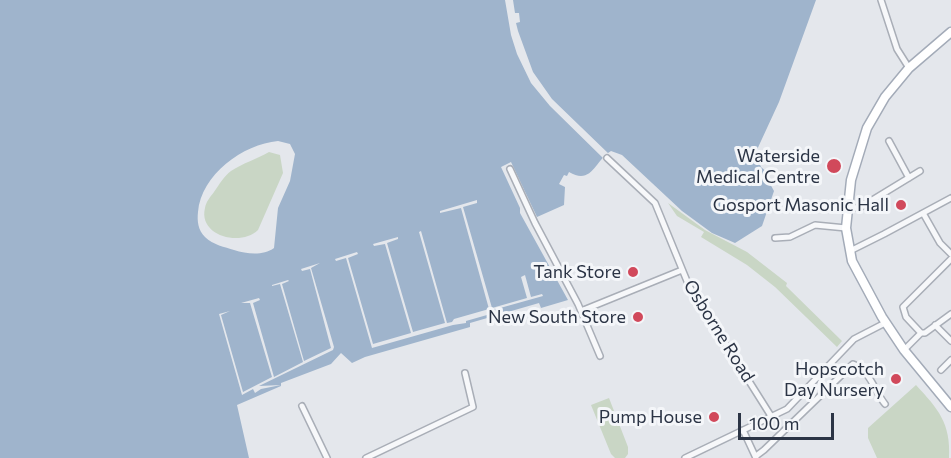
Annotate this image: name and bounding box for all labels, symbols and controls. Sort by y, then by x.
place label: Waterside Medical Centre [696,145,820,188]
marker: Waterside Medical Centre [825,157,843,175]
place label: Gosport Masonic Hall [713,194,889,216]
marker: Gosport Masonic Hall [894,198,908,212]
place label: Tank Store [533,261,621,283]
marker: Tank Store [626,265,640,279]
street label: Osborne Road [679,276,759,386]
place label: New South Store [488,306,626,328]
marker: New South Store [631,310,645,324]
place label: Hopscotch Day Nursery [784,358,884,400]
marker: Hopscotch Day Nursery [889,372,903,386]
scale bar [741,401,837,439]
place label: Pump House [599,406,702,428]
marker: Pump House [707,410,721,424]
text: 100 m [749,412,799,434]

